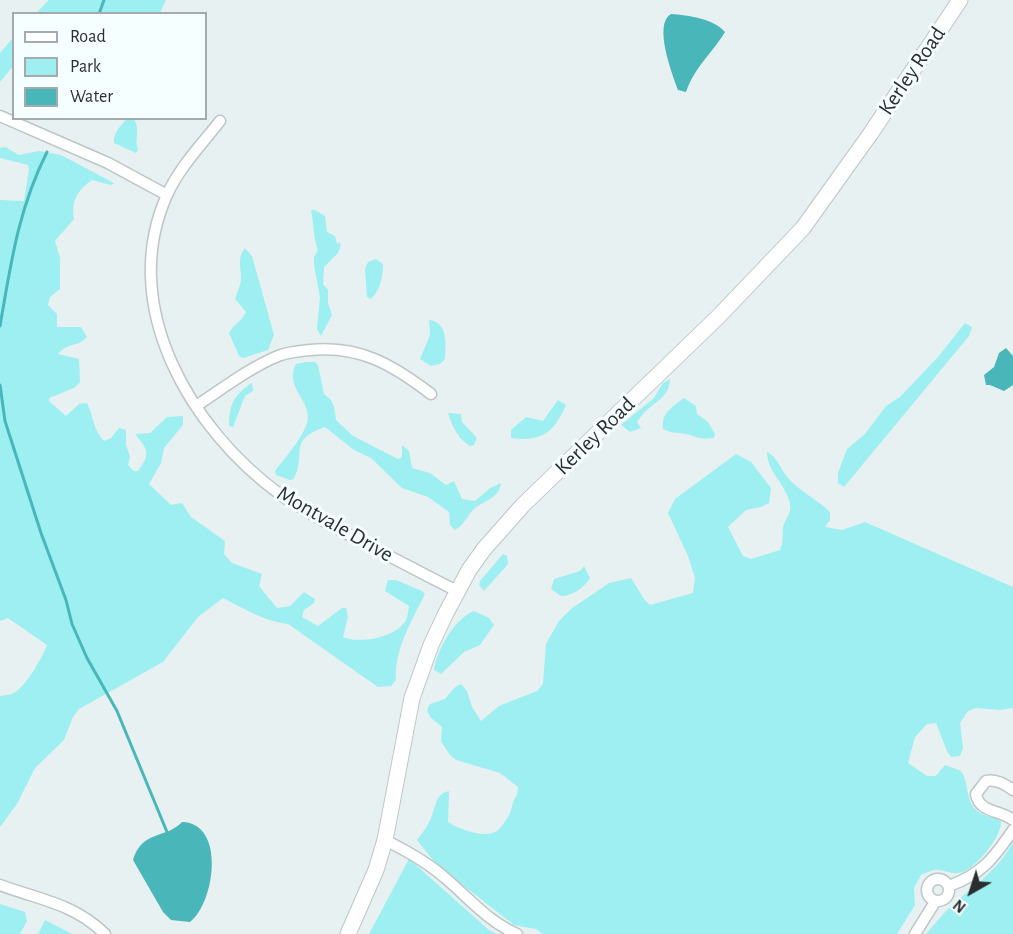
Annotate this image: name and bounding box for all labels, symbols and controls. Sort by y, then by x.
legend [12,12,207,120]
street label: Kerley Road [873,22,951,120]
text: Road [70,28,106,46]
text: Park [70,58,101,76]
text: Water [70,88,113,106]
street label: Kerley Road [549,391,641,481]
street label: Montvale Drive [272,480,398,568]
north arrow [941,862,1001,922]
text: N [950,896,969,916]

